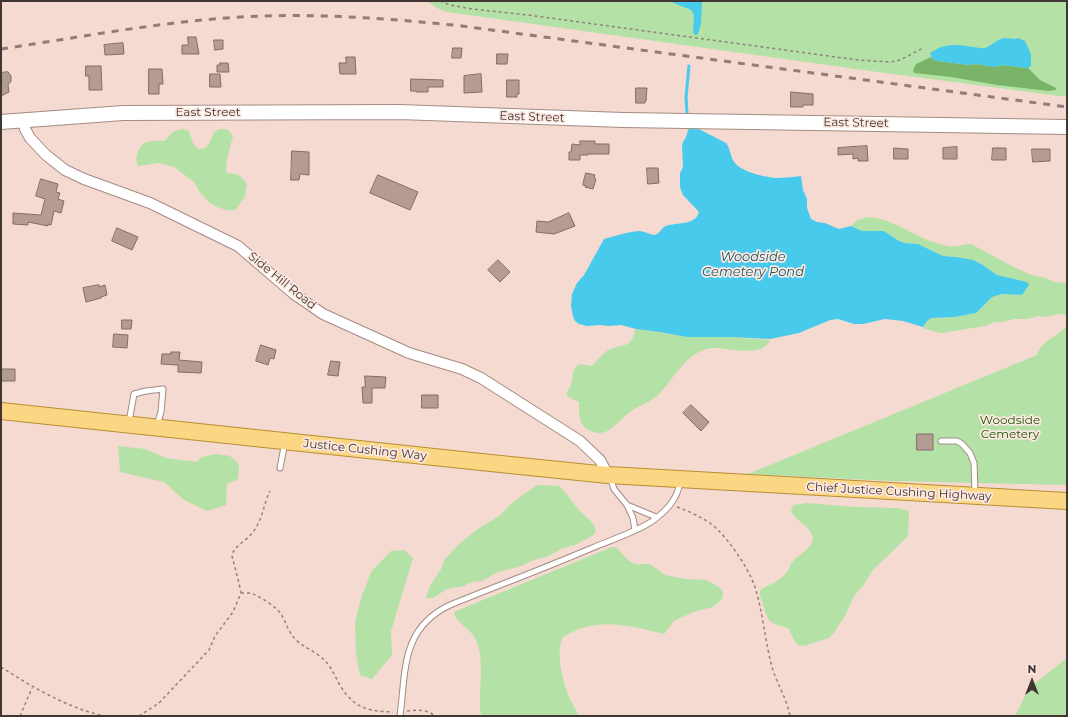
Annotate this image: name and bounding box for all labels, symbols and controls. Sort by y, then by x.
street label: East Street [175,105,241,119]
street label: East Street [499,109,565,125]
street label: East Street [823,115,889,131]
street label: Side Hill Road [245,249,319,313]
water label: Woodside Cemetery Pond [702,249,804,280]
park label: Woodside Cemetery [980,413,1040,441]
street label: Justice Cushing Way [303,436,427,464]
street label: Chief Justice Cushing Highway [806,480,992,504]
north arrow [1012,661,1052,701]
text: N [1028,662,1036,676]

